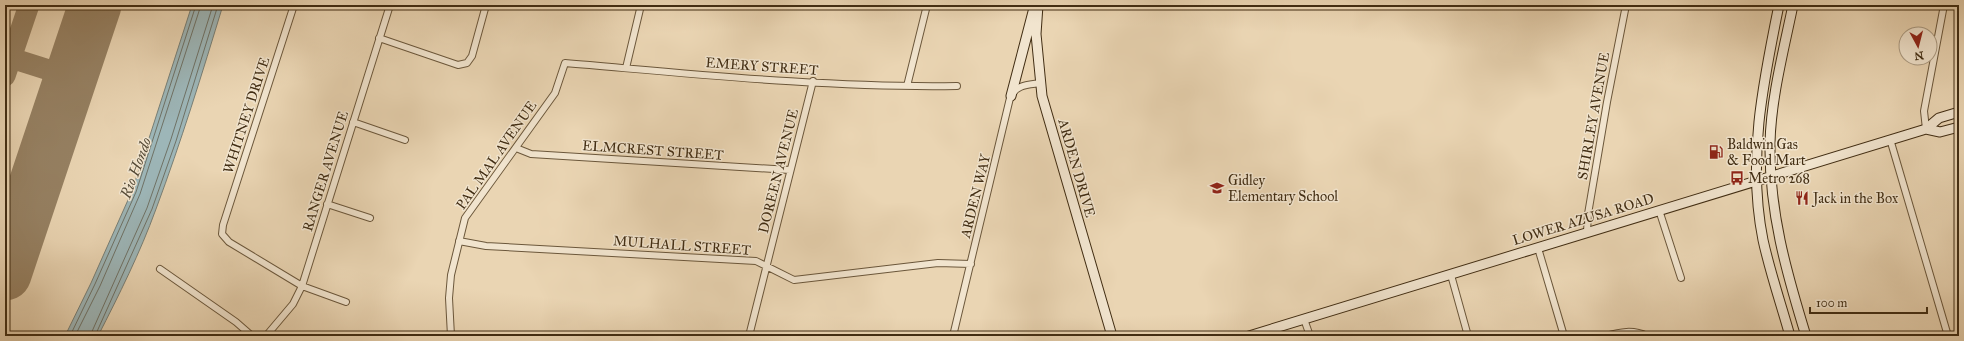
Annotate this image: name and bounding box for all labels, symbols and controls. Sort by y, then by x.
north arrow [1898,26,1938,66]
text: N [1913,48,1925,63]
street label: SHIRLEY AVENUE [1574,51,1613,181]
street label: EMERY STREET [705,54,819,79]
street label: WHITNEY DRIVE [220,55,273,175]
street label: PAL MAL AVENUE [453,98,540,213]
street label: DOREEN AVENUE [755,107,802,235]
street label: RANGER AVENUE [299,109,352,234]
street label: ARDEN DRIVE [1054,116,1099,219]
water label: Rio Hondo [116,135,155,202]
place label: Baldwin Gas & Food Mart [1727,136,1806,169]
street label: ELMCREST STREET [582,137,725,164]
fuel station icon: Baldwin Gas & Food Mart [1708,144,1724,160]
street label: ARDEN WAY [957,151,994,241]
bus stop icon: Metro 268 [1729,170,1745,186]
place label: Metro 268 [1748,170,1810,187]
place label: Gidley Elementary School [1228,172,1338,205]
school or university icon: Gidley Elementary School [1209,180,1225,196]
street label: LOWER AZUSA ROAD [1510,190,1656,249]
restaurant icon: Jack in the Box [1794,190,1810,206]
place label: Jack in the Box [1811,190,1899,208]
street label: MULHALL STREET [612,232,752,259]
scale bar [1810,289,1927,315]
text: 100 m [1816,296,1847,310]

